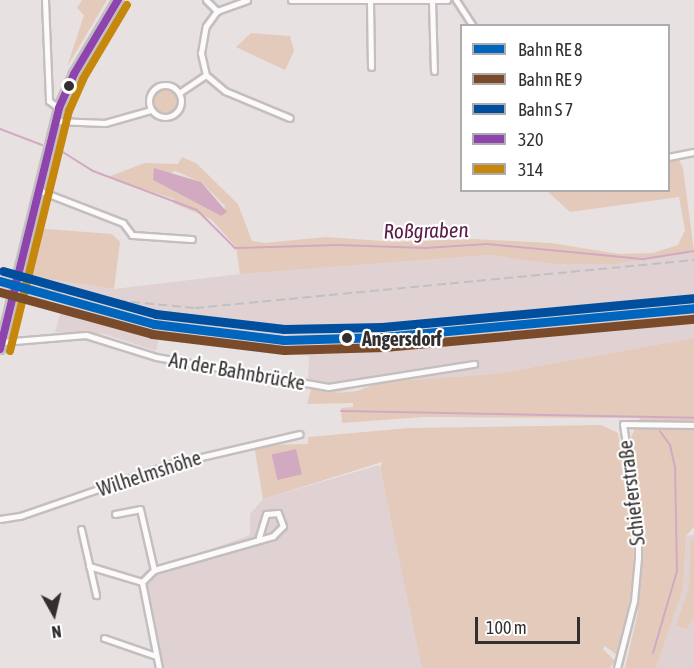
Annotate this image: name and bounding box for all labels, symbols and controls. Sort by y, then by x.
legend [460,24,670,192]
text: Bahn RE 8 [518,39,582,60]
text: Bahn RE 9 [518,69,582,90]
unlabelled marker [63,80,75,92]
text: Bahn S 7 [518,99,573,120]
text: 320 [518,129,543,150]
text: 314 [518,159,543,180]
water label: Roßgraben [383,217,469,243]
place label: Angersdorf [362,326,442,350]
marker: Angersdorf [337,328,357,348]
street label: An der Bahnbrücke [167,347,307,395]
street label: Schieferstraße [613,439,649,547]
street label: Wilhelmshöhe [94,445,204,501]
north arrow [24,584,84,644]
scale bar [478,605,583,643]
text: 100 m [486,617,527,638]
text: N [51,622,62,641]

